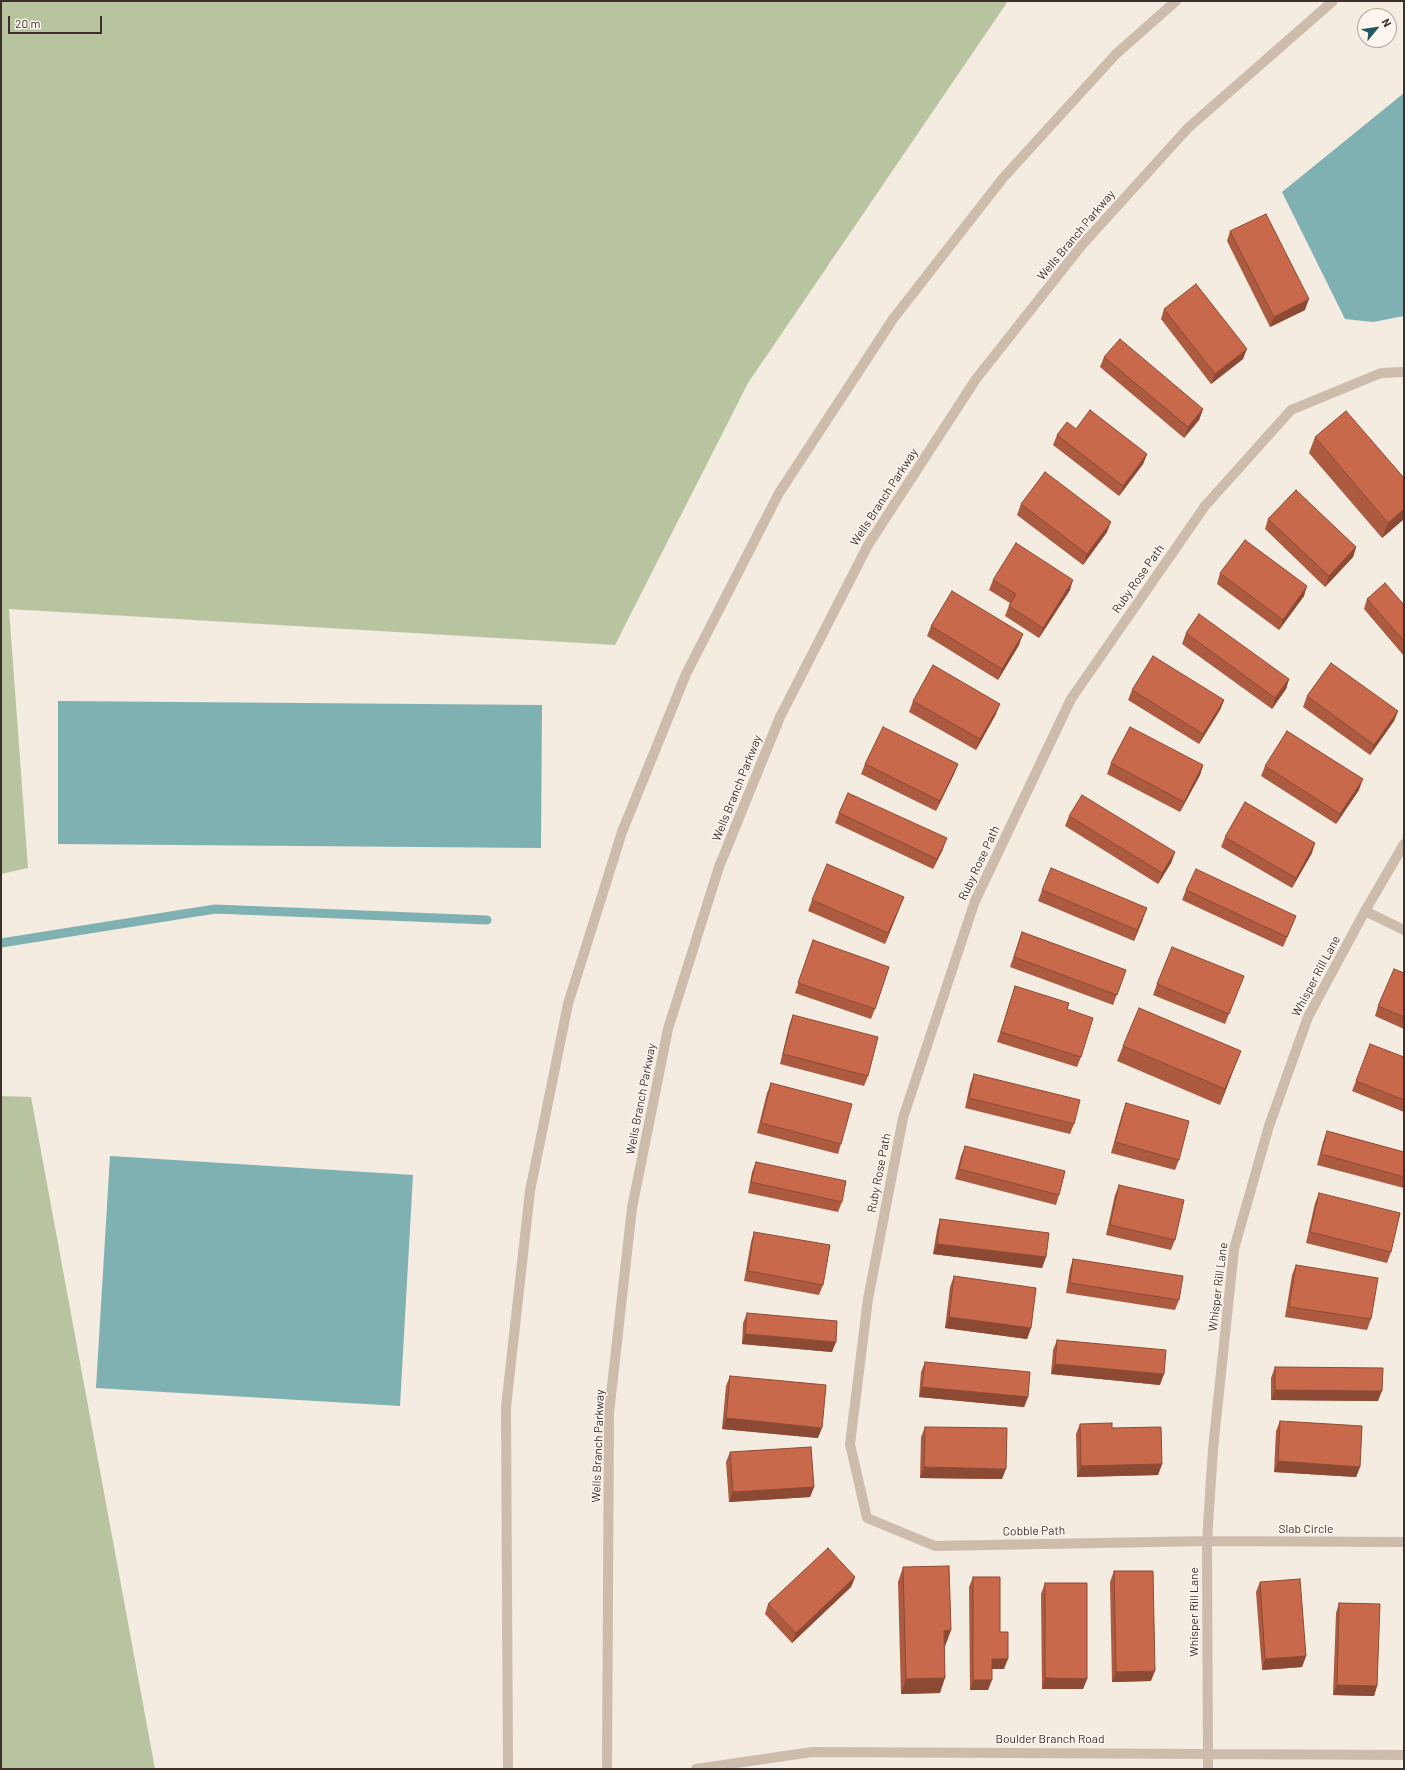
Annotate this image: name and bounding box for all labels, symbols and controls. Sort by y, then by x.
scale bar [10,8,104,34]
north arrow [1357,8,1397,48]
text: 20 m [15,16,41,30]
text: N [1380,16,1395,29]
street label: Wells Branch Parkway [1034,187,1118,283]
street label: Wells Branch Parkway [847,446,921,548]
street label: Ruby Rose Path [1109,542,1167,616]
street label: Wells Branch Parkway [709,733,765,843]
street label: Ruby Rose Path [955,823,1003,903]
street label: Whisper Rill Lane [1289,933,1343,1019]
street label: Wells Branch Parkway [623,1042,659,1156]
street label: Ruby Rose Path [864,1132,894,1214]
street label: Whisper Rill Lane [1205,1242,1231,1332]
street label: Wells Branch Parkway [589,1389,607,1503]
street label: Slab Circle [1279,1522,1333,1536]
street label: Cobble Path [1003,1523,1065,1539]
street label: Whisper Rill Lane [1187,1567,1201,1657]
street label: Boulder Branch Road [996,1732,1104,1746]

